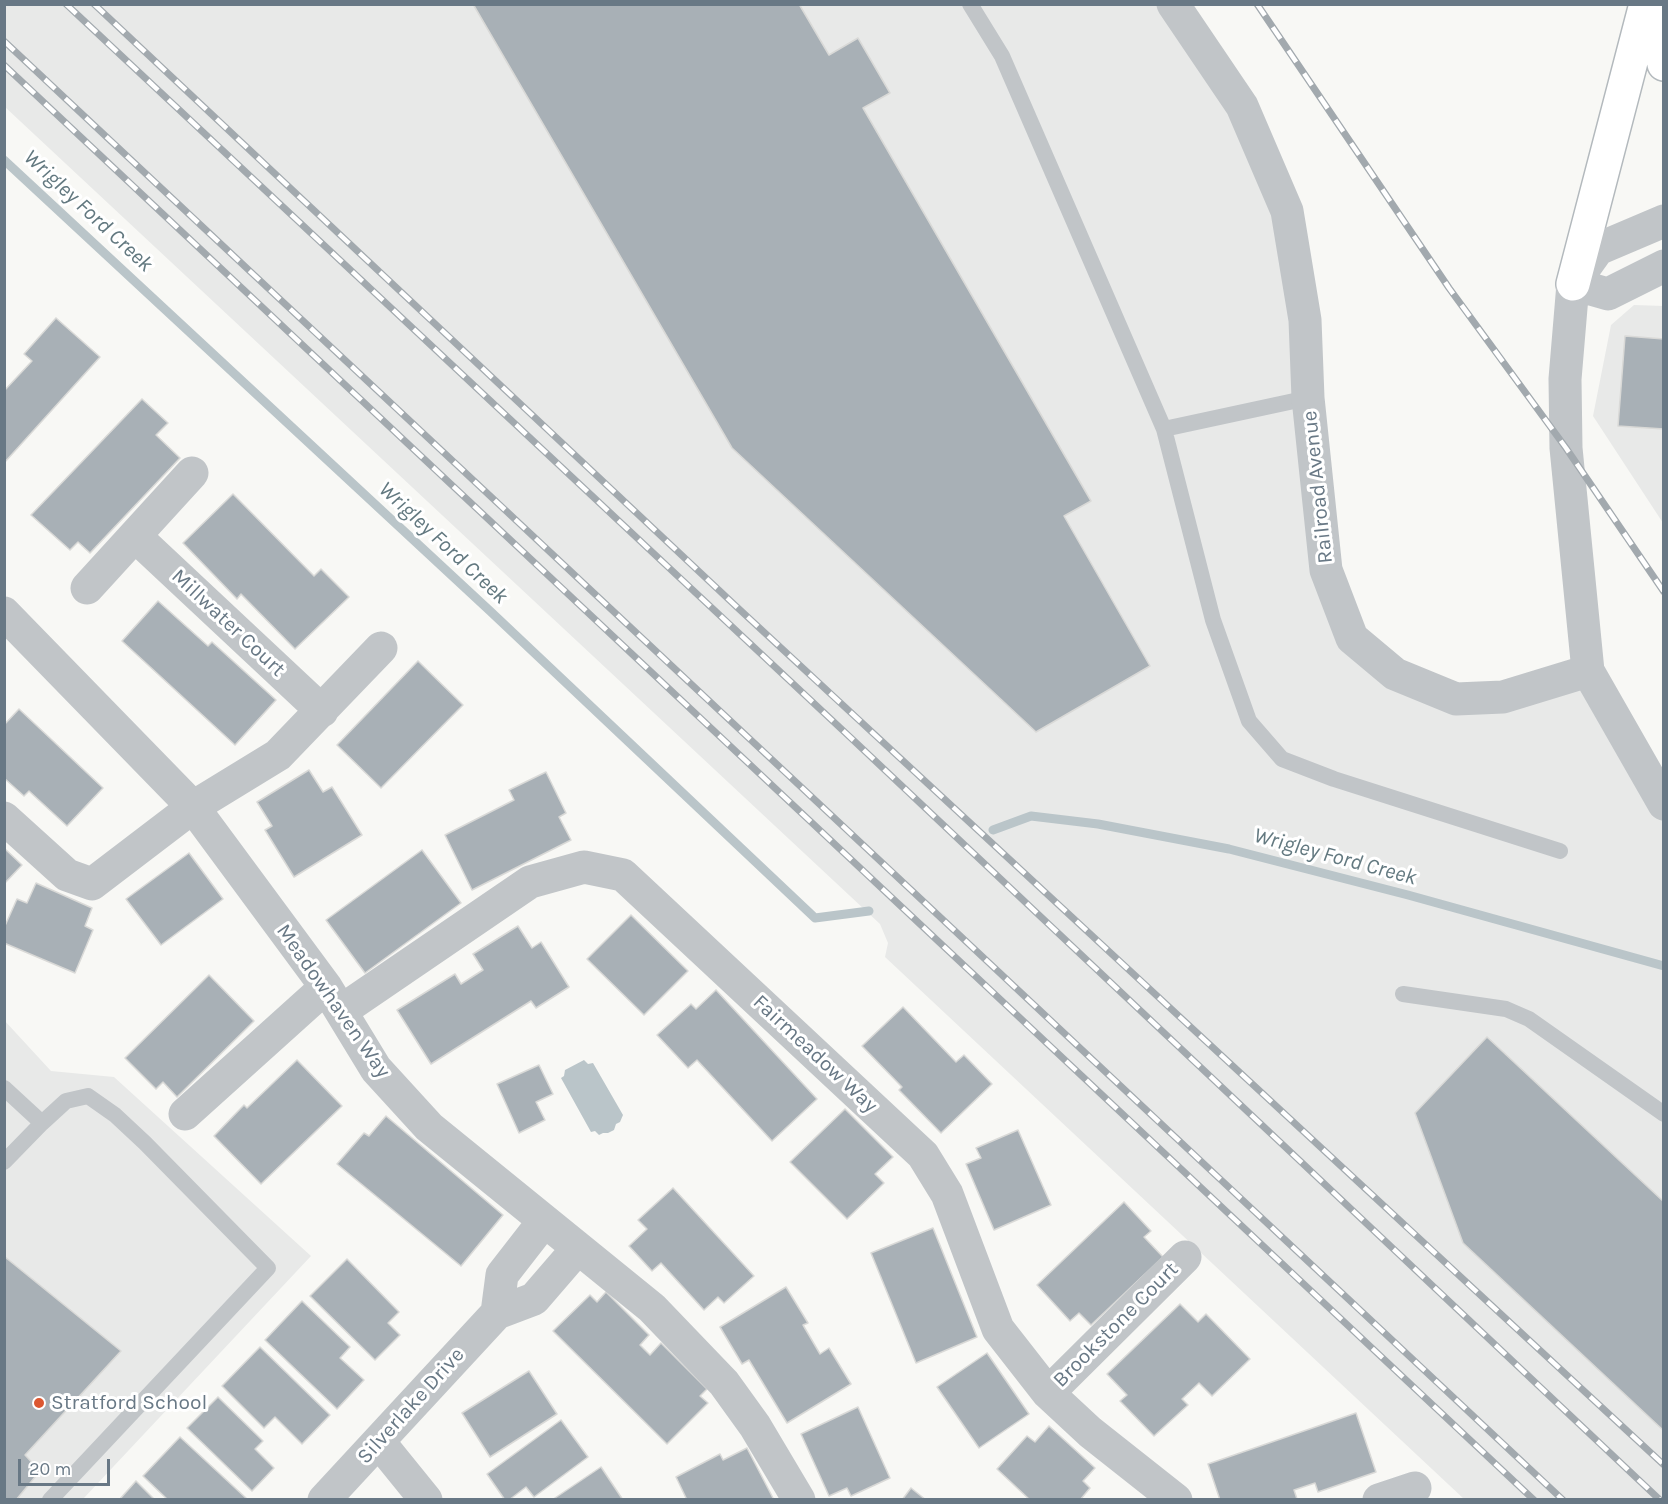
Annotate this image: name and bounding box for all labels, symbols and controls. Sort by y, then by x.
water label: Wrigley Ford Creek [18,144,158,278]
street label: Railroad Avenue [1297,409,1339,565]
water label: Wrigley Ford Creek [373,476,513,610]
street label: Millwater Court [166,564,290,682]
water label: Wrigley Ford Creek [1251,823,1419,891]
street label: Meadowhaven Way [271,919,395,1083]
street label: Fairmeadow Way [747,990,883,1118]
street label: Brookstone Court [1048,1257,1184,1393]
street label: Silverlake Drive [352,1343,470,1469]
place label: Stratford School [51,1390,207,1416]
marker: Stratford School [32,1396,46,1410]
scale bar [21,1447,112,1485]
text: 20 m [29,1458,71,1480]

